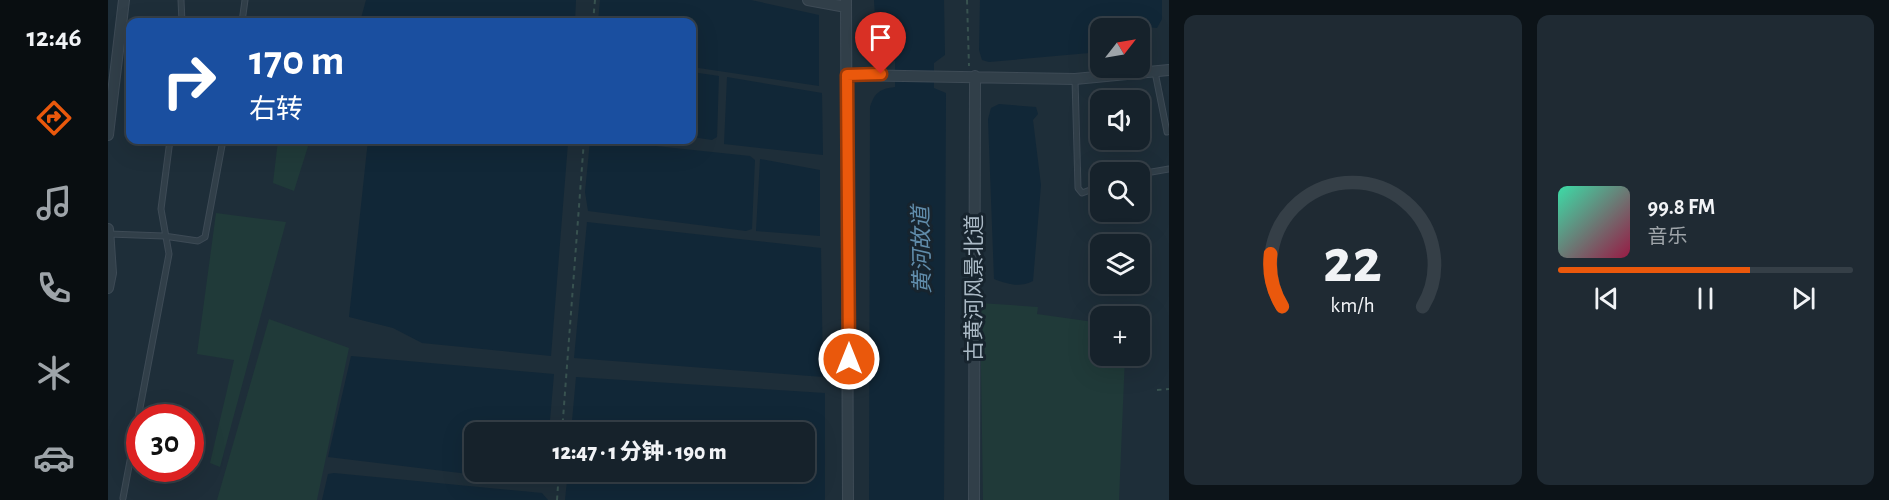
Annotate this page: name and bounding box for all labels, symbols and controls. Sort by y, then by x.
pin [855,12,906,74]
north arrow [1090,18,1150,78]
map controls [1090,18,1150,366]
icon: arrive [864,21,897,54]
text: 12:46 [26,24,82,51]
text: 170 m [249,40,344,82]
icon: right [150,42,228,120]
button: sound [1090,90,1150,150]
text: 右转 [249,96,303,123]
icon: directions [33,97,75,139]
button: search [1090,162,1150,222]
icon: music [33,182,75,224]
text: 99.8 FM [1648,196,1715,218]
water label: 黄河故道 [909,203,934,294]
street label: 古黄河风景北道 [963,215,985,362]
text: 音乐 [1648,227,1688,247]
text: 22 [1323,231,1382,293]
button: layers [1090,234,1150,294]
icon: phone [33,267,75,309]
icon: previous [1590,282,1623,315]
icon: pause [1689,282,1722,315]
icon: next [1787,282,1820,315]
text: km/h [1331,295,1375,316]
button: + [1090,306,1150,366]
position arrow [817,327,881,391]
icon: climate [33,352,75,394]
speed limit sign: 30 [126,404,204,482]
icon: car [33,437,75,479]
text: 12:47 · 1 分钟 · 190 m [553,441,726,463]

